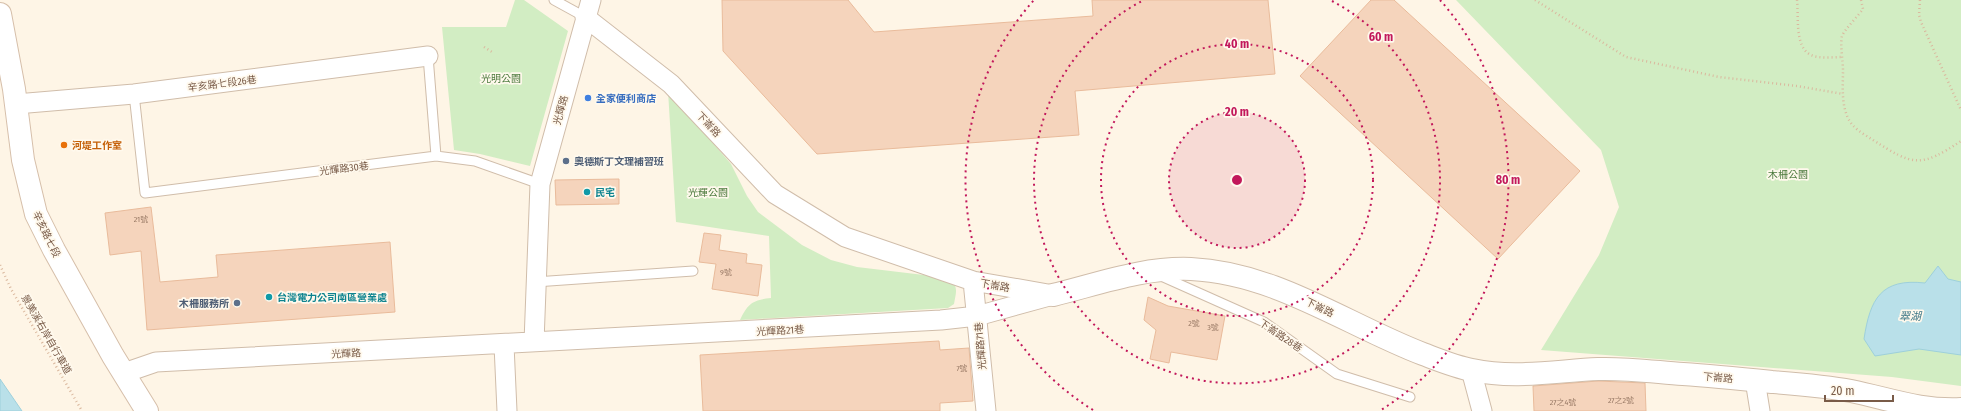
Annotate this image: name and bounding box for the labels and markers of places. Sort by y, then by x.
marker: 全家便利商店 [583,93,593,103]
place label: 全家便利商店 [596,93,656,105]
marker: 河堤工作室 [59,140,69,150]
place label: 河堤工作室 [72,140,122,152]
marker: 奧德斯丁文理補習班 [561,156,571,166]
place label: 奧德斯丁文理補習班 [574,156,664,168]
centre of rings [1230,173,1244,187]
marker: 民宅 [582,187,592,197]
place label: 民宅 [595,187,615,199]
marker: 台灣電力公司南區營業處 [264,292,274,302]
place label: 台灣電力公司南區營業處 [277,292,387,304]
place label: 木柵服務所 [178,298,229,310]
marker: 木柵服務所 [232,298,242,308]

